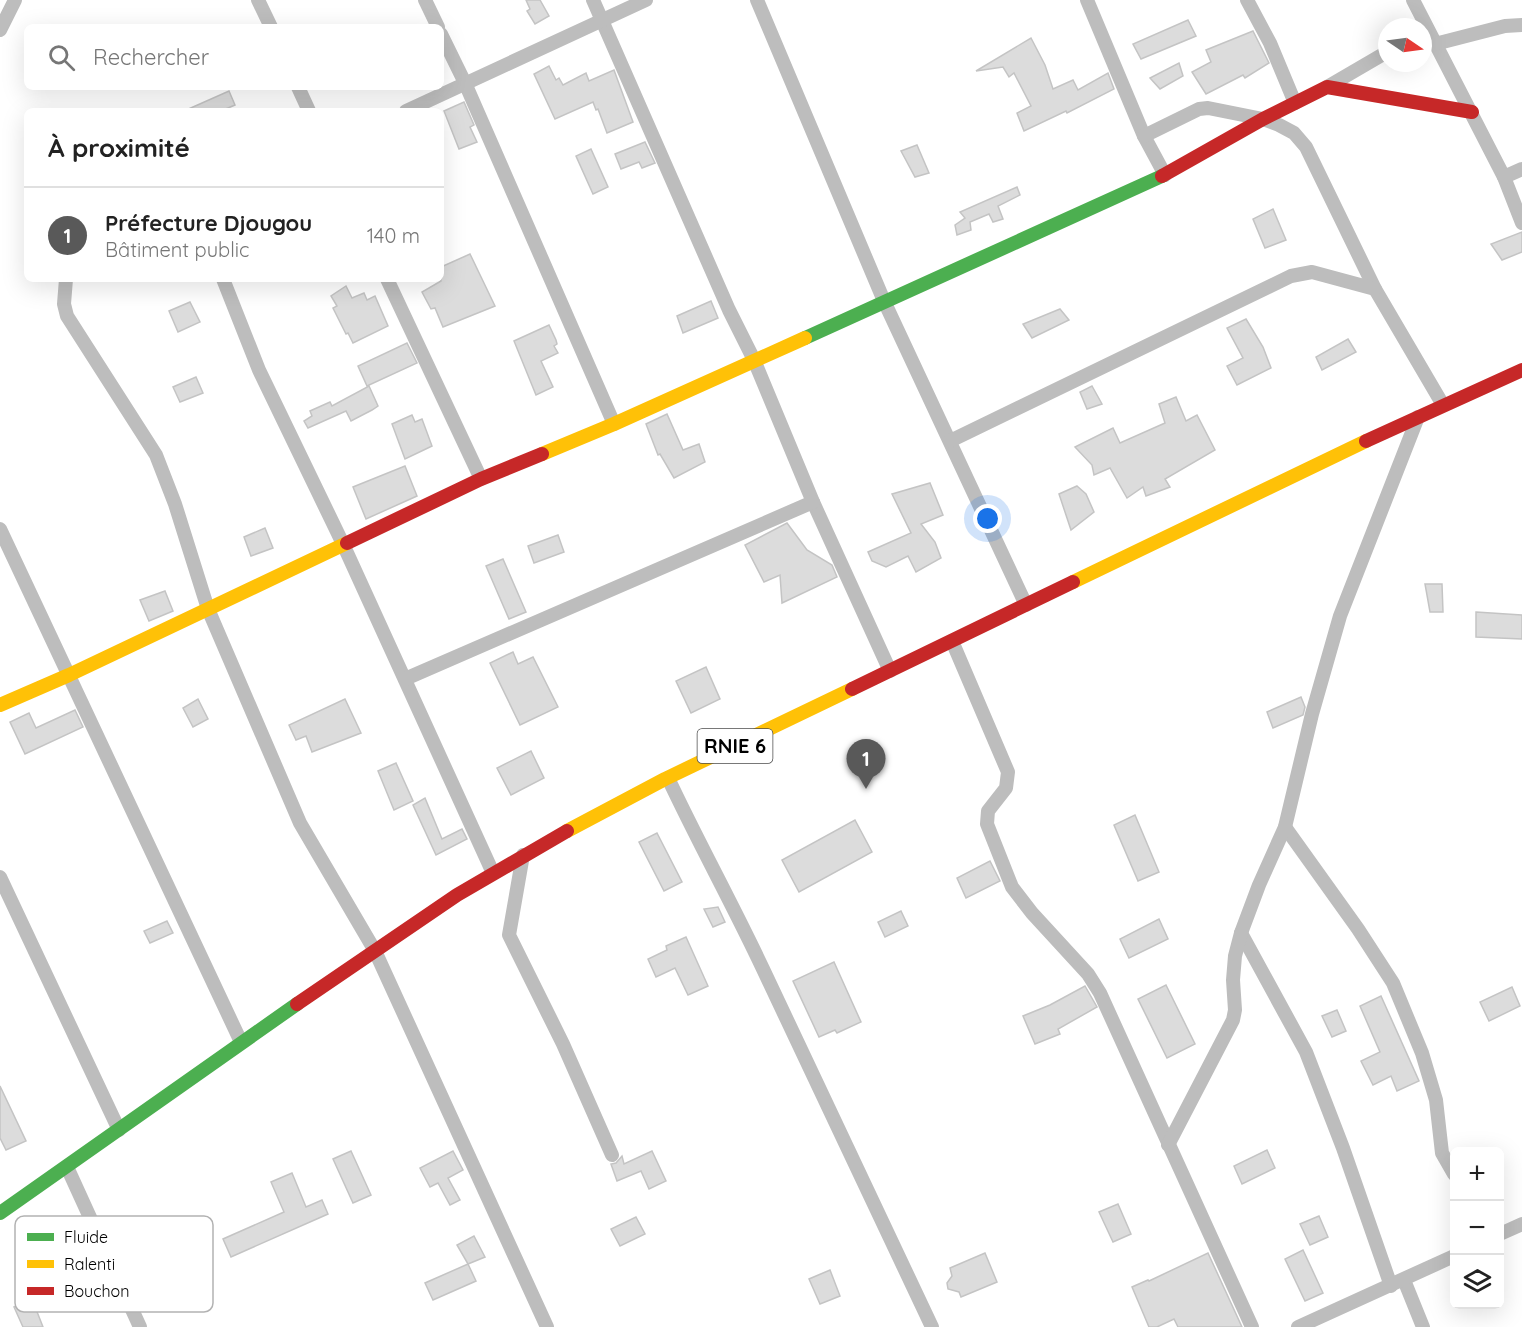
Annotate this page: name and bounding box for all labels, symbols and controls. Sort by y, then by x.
north arrow [1378,18,1432,72]
search box [24,24,444,90]
icon: search [45,41,78,74]
text: Rechercher [93,43,209,71]
text: À proximité [48,131,190,164]
text: Préfecture Djougou [105,209,312,237]
text: 1 [64,223,71,248]
text: 140 m [367,223,420,248]
text: Bâtiment public [105,237,249,262]
your location [973,504,1002,533]
road number: RNIE 6 [698,729,772,763]
pin: 1 [846,740,886,789]
map controls [1450,1147,1504,1309]
button: + [1450,1147,1504,1201]
button: − [1450,1201,1504,1255]
legend [15,1216,213,1312]
text: Fluide [64,1227,108,1247]
text: Ralenti [64,1254,115,1274]
button: layers [1450,1255,1504,1309]
text: Bouchon [64,1281,129,1301]

